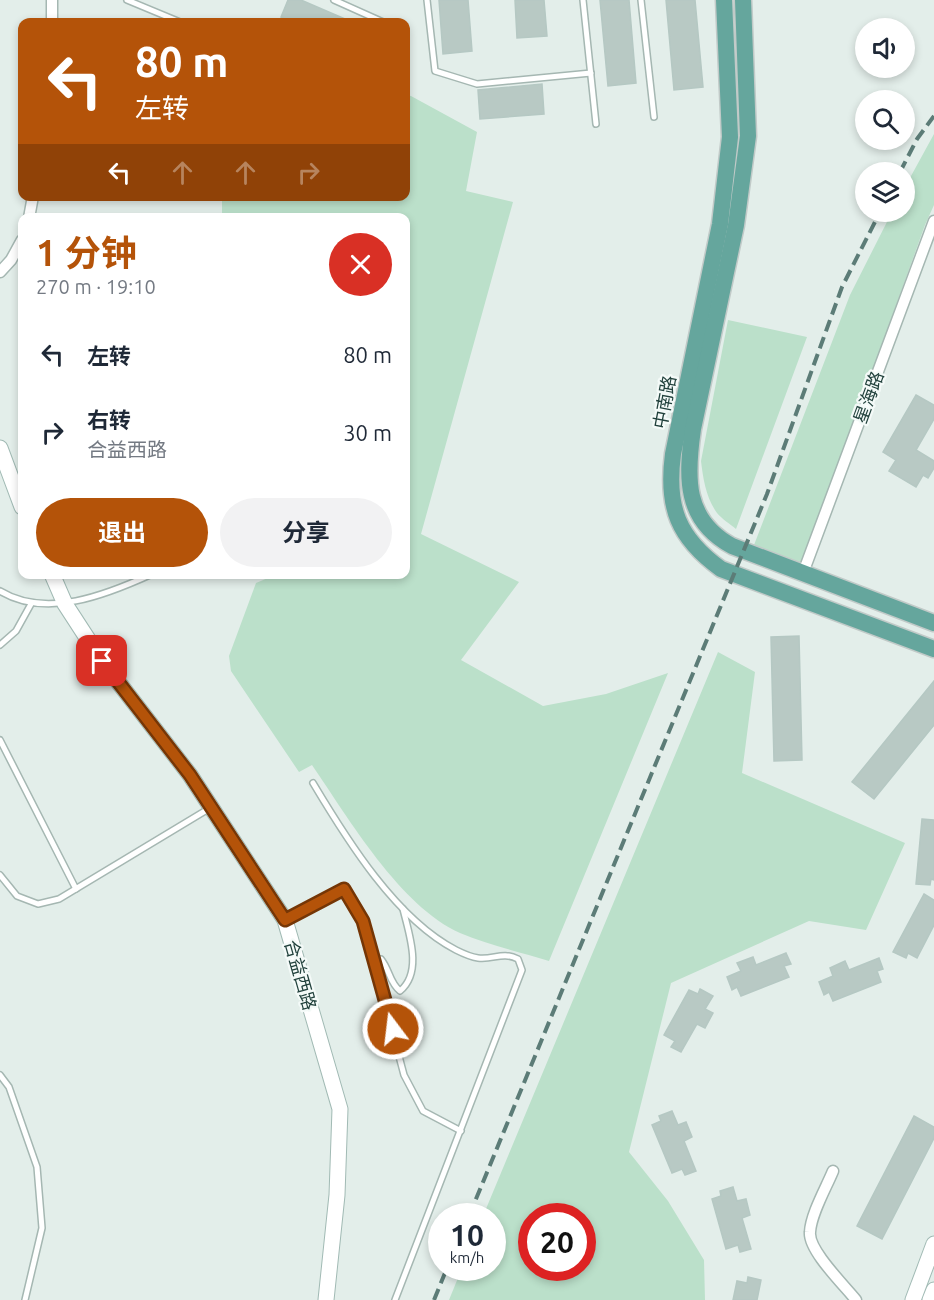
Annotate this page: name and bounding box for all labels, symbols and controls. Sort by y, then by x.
map controls [855,18,915,222]
button: sound [855,18,915,78]
text: 80 m [135,38,229,85]
icon: left [36,42,114,120]
button: search [855,90,915,150]
text: 左转 [135,93,189,123]
icon: left [103,156,136,189]
icon: ahead [166,156,199,189]
icon: ahead [229,156,262,189]
icon: right [292,156,325,189]
button: layers [855,162,915,222]
text: 1 分钟 [36,232,137,273]
button: close [329,233,392,296]
text: 270 m · 19:10 [36,275,156,298]
icon: left [36,338,69,371]
text: 80 m [343,342,392,367]
text: 左转 [87,343,131,368]
street label: 星海路 [849,368,887,426]
street label: 中南路 [649,374,679,430]
text: 右转 [87,407,131,432]
icon: right [36,416,69,449]
text: 30 m [343,420,392,445]
text: 合益西路 [87,438,167,461]
button: 退出 [36,498,208,567]
button: 分享 [220,498,392,567]
pin [76,635,127,686]
icon: arrive [85,644,118,677]
street label: 合益西路 [281,938,321,1012]
position arrow [361,997,425,1061]
speed limit sign: 20 [518,1203,596,1281]
text: 10 [450,1218,484,1252]
text: km/h [450,1249,484,1266]

